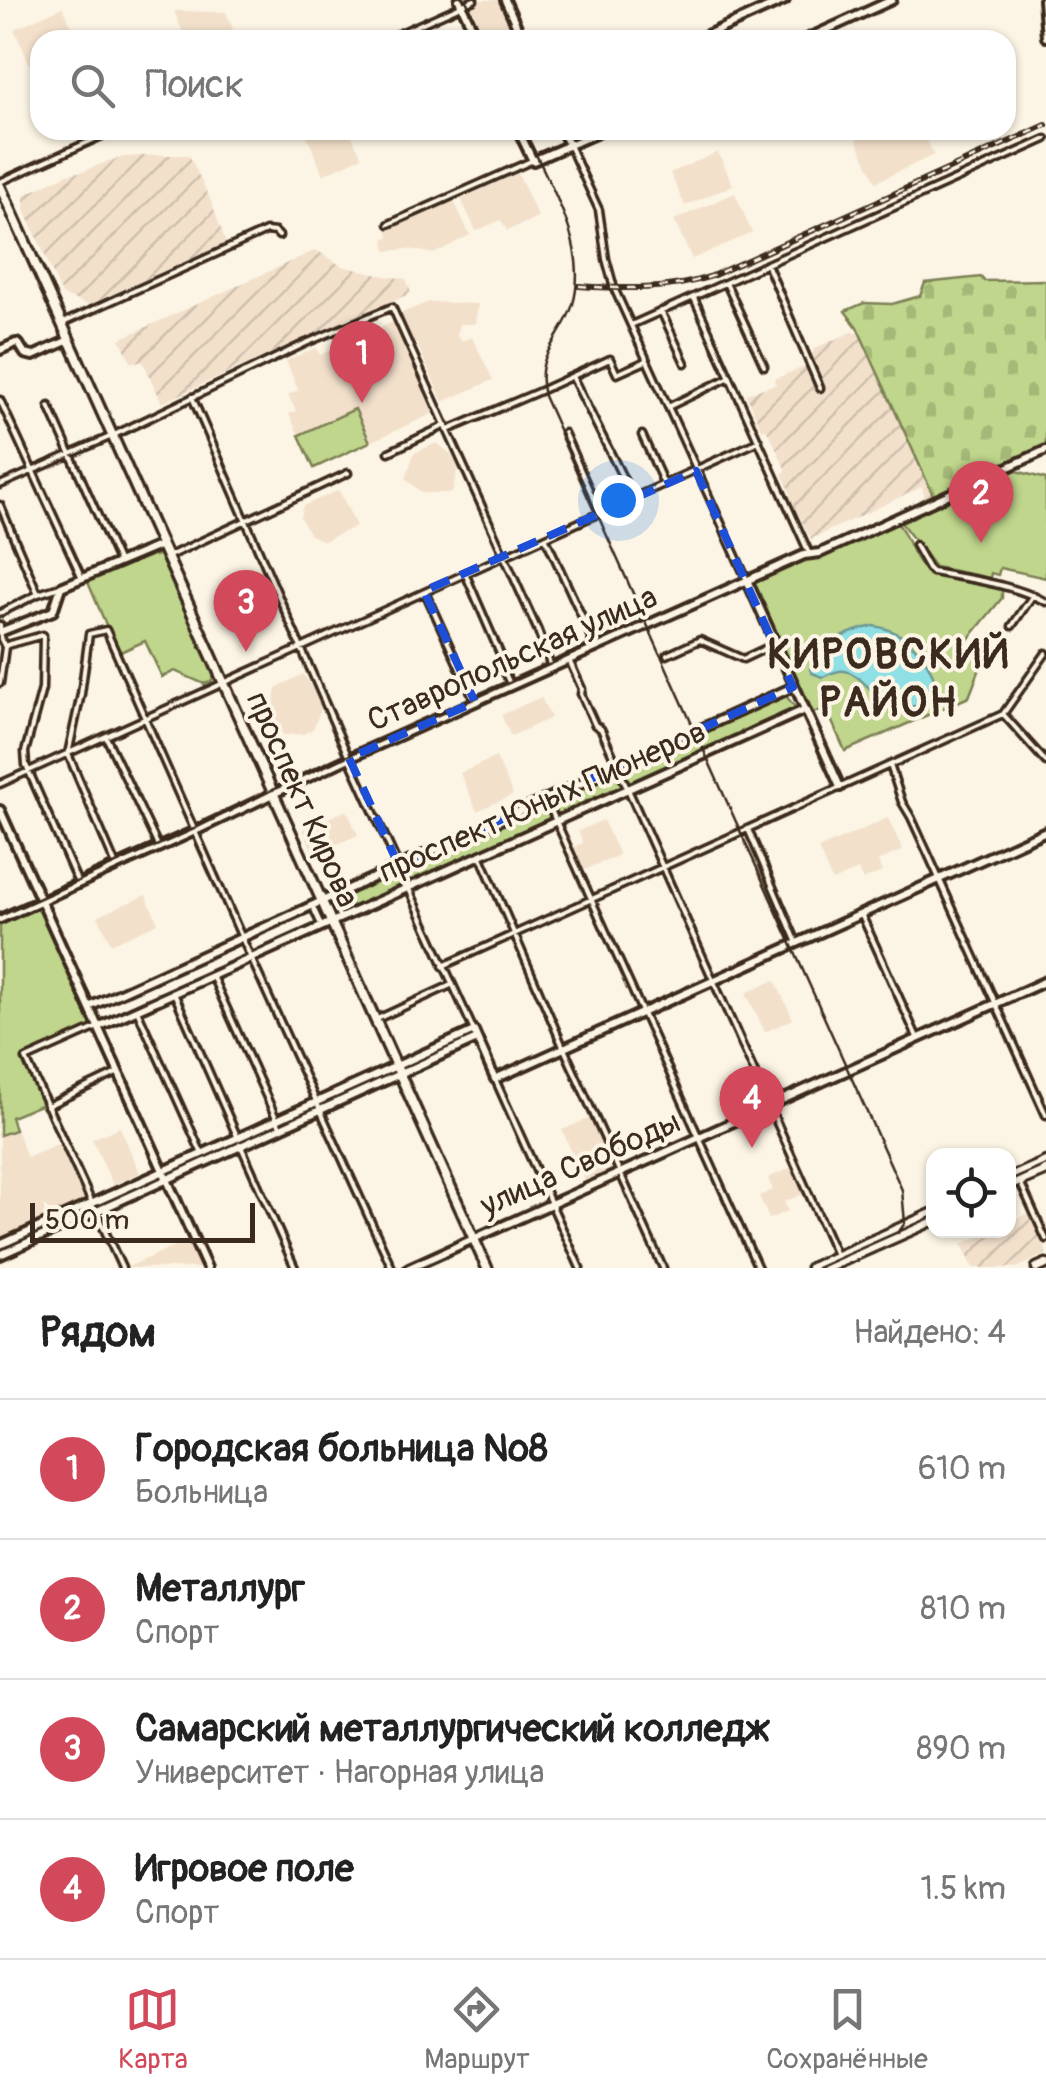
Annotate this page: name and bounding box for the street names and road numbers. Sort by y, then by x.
street label: Ставропольская улица [361,577,664,741]
street label: проспект Кирова [237,685,368,913]
street label: проспект Юных Пионеров [373,712,712,892]
street label: улица Свободы [473,1102,687,1226]

